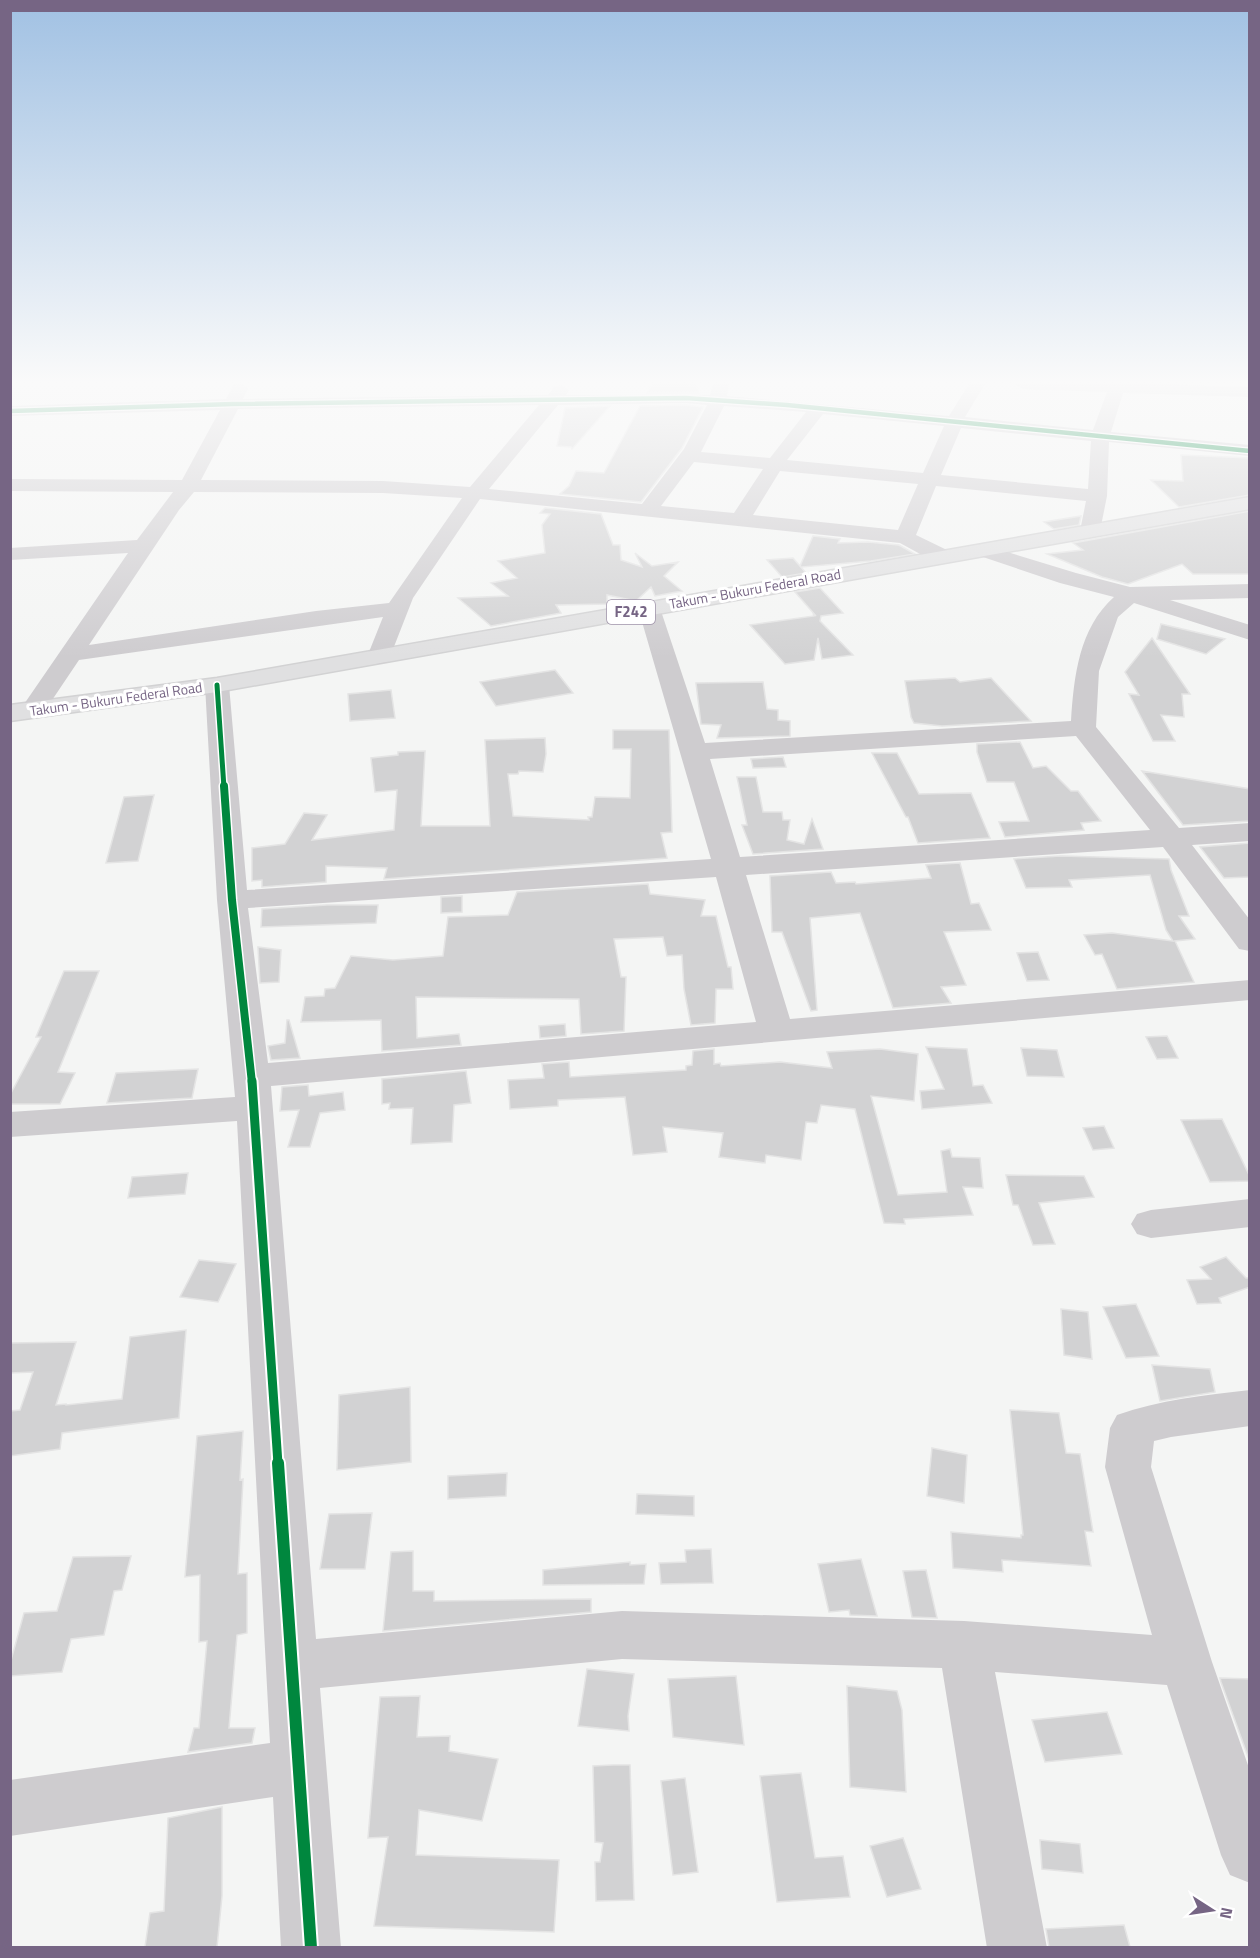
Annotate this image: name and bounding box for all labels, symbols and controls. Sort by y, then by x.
street label: Takum - Bukuru Federal Road [667,563,842,614]
road number: F242 [607,600,655,624]
street label: Takum - Bukuru Federal Road [28,676,204,721]
north arrow [1182,1880,1242,1940]
text: N [1214,1905,1240,1921]

